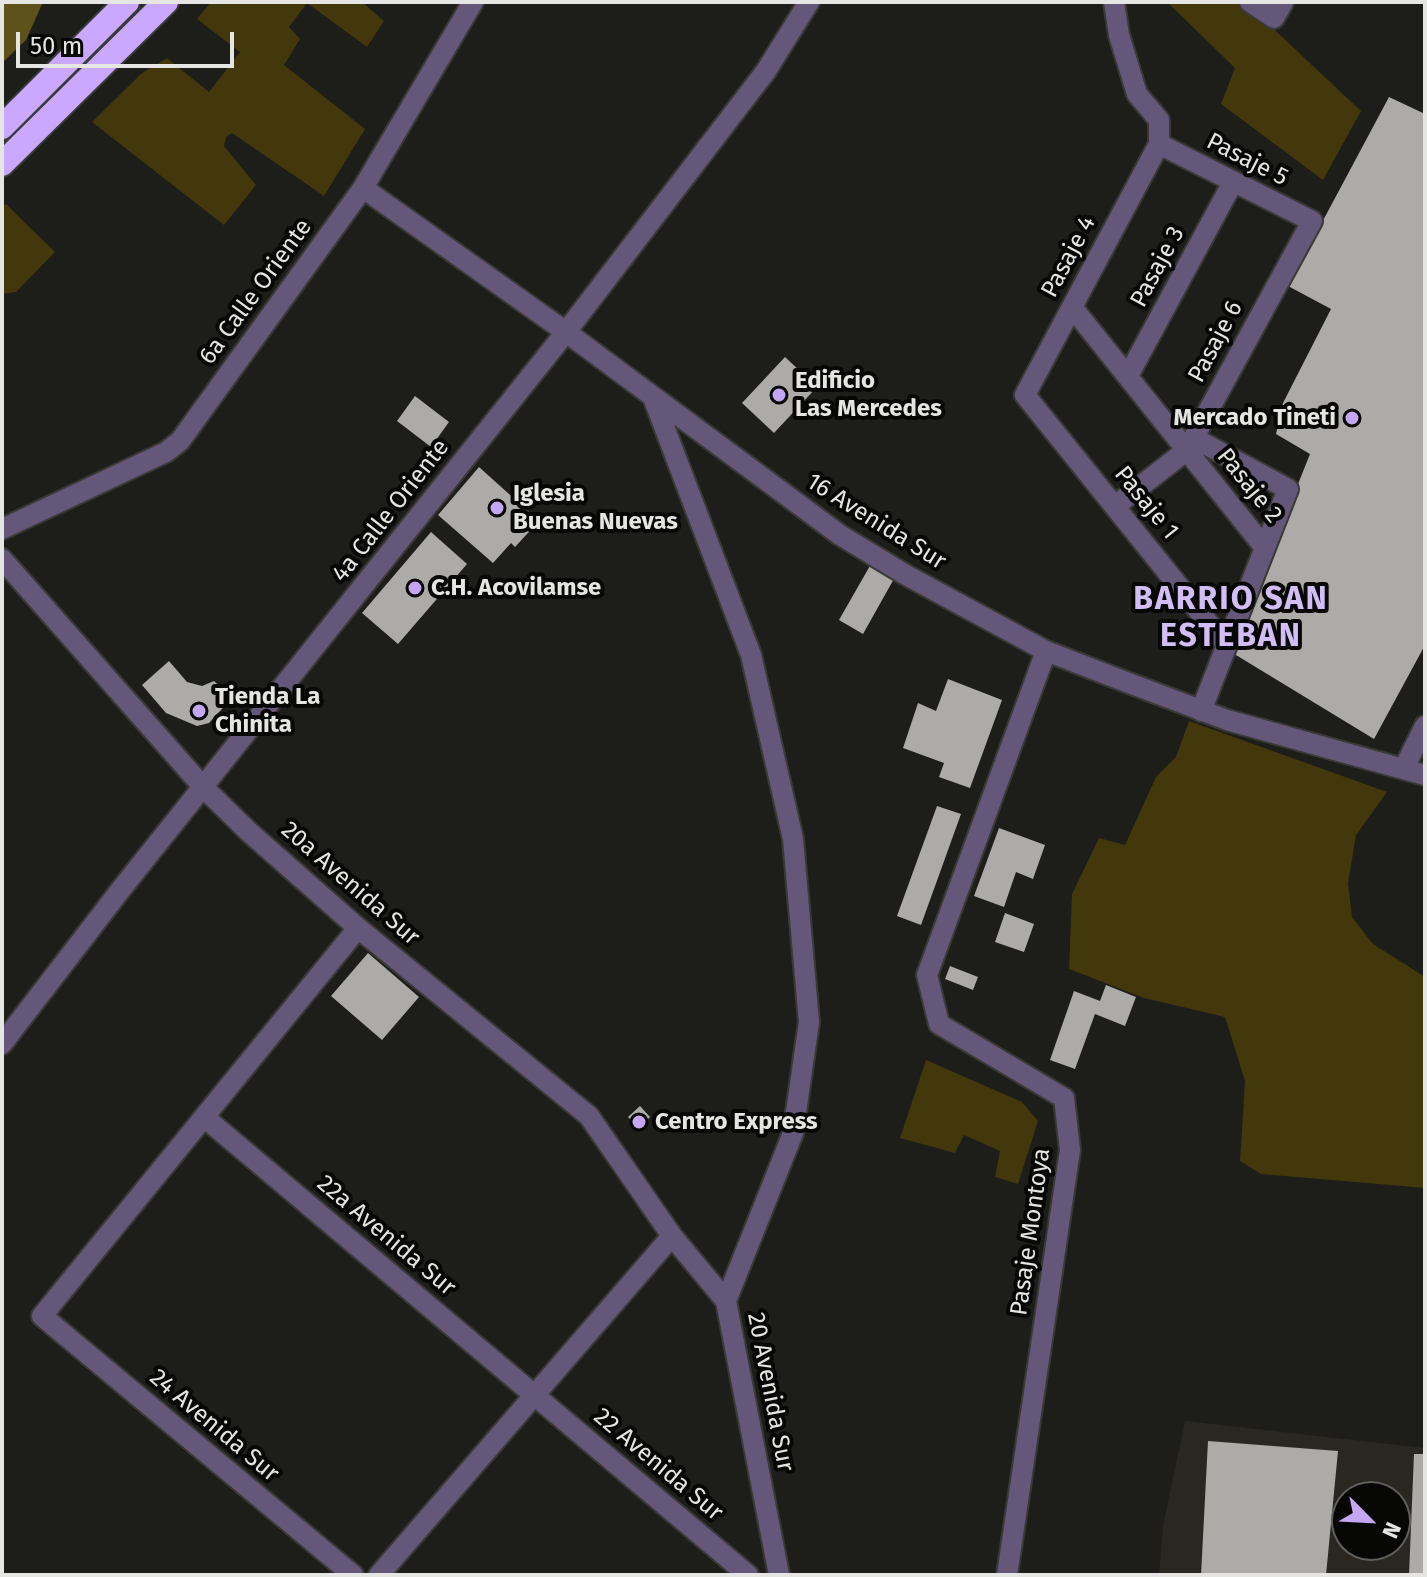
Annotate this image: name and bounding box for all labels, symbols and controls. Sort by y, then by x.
scale bar [20,16,238,66]
text: 50 m [30,32,82,60]
street label: Pasaje 5 [1202,127,1292,193]
street label: Pasaje 4 [1036,211,1102,303]
street label: 6a Calle Oriente [194,214,318,370]
street label: Pasaje 3 [1125,222,1191,312]
street label: Pasaje 6 [1183,296,1249,388]
place label: Edificio Las Mercedes [795,367,942,423]
marker: Edificio Las Mercedes [770,386,788,404]
place label: Mercado Tineti [1174,404,1336,432]
marker: Mercado Tineti [1343,409,1361,427]
street label: 4a Calle Oriente [326,434,456,588]
street label: Pasaje 2 [1210,443,1288,529]
street label: Pasaje 1 [1108,461,1184,545]
street label: 16 Avenida Sur [801,468,951,576]
place label: Iglesia Buenas Nuevas [513,480,678,536]
marker: Iglesia Buenas Nuevas [488,499,506,517]
place label: C.H. Acovilamse [431,574,601,602]
marker: C.H. Acovilamse [406,579,424,597]
district label: BARRIO SAN ESTEBAN [1133,581,1329,656]
place label: Tienda La Chinita [215,683,320,739]
marker: Tienda La Chinita [190,702,208,720]
street label: 20a Avenida Sur [275,816,425,952]
place label: Centro Express [655,1108,818,1136]
marker: Centro Express [630,1113,648,1131]
street label: Pasaje Montoya [1005,1146,1057,1318]
street label: 22a Avenida Sur [311,1170,461,1302]
street label: 20 Avenida Sur [740,1310,800,1474]
street label: 24 Avenida Sur [144,1364,284,1488]
street label: 22 Avenida Sur [588,1403,728,1527]
north arrow [1331,1481,1411,1561]
text: N [1376,1518,1407,1542]

